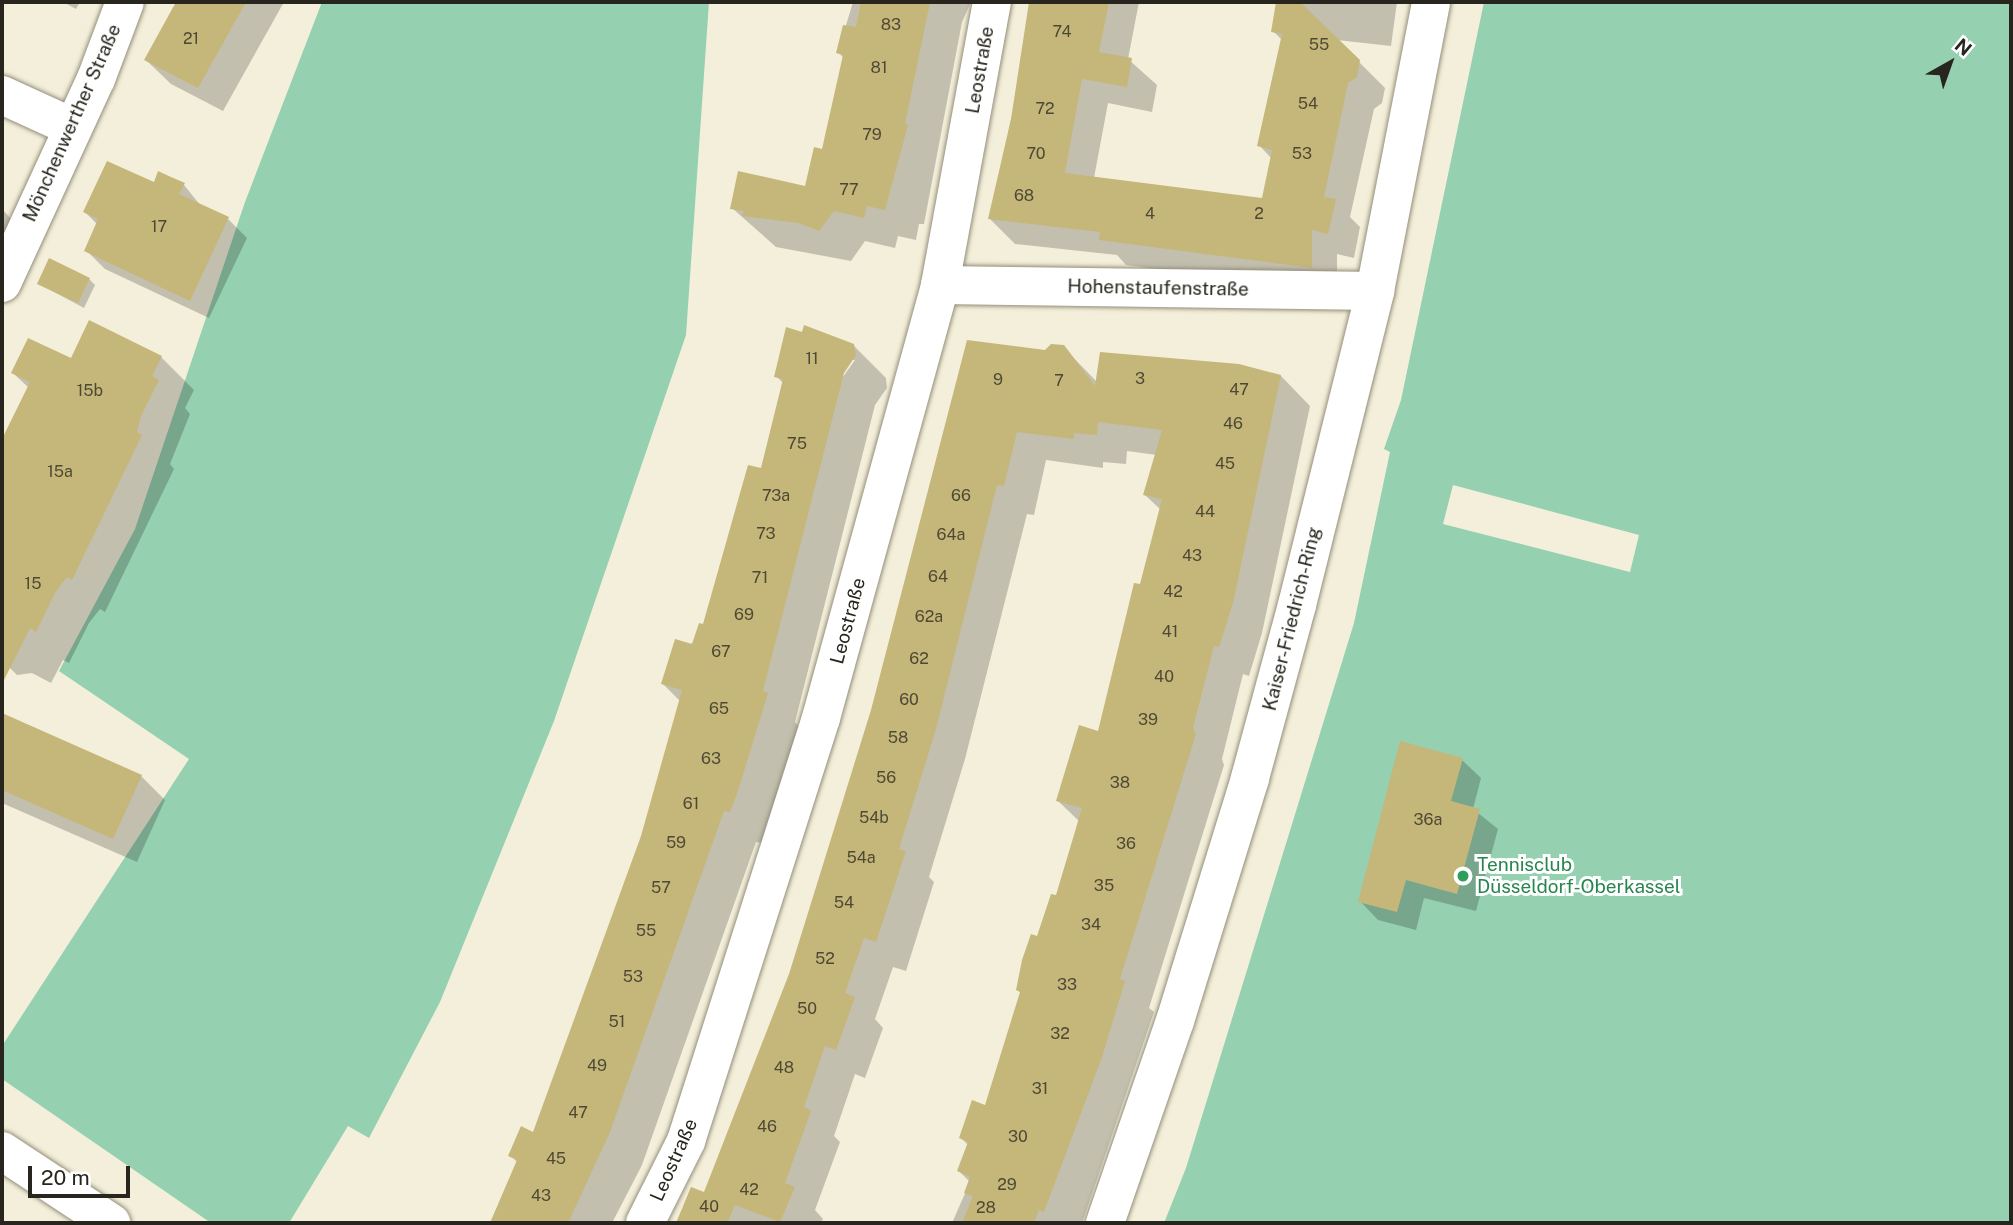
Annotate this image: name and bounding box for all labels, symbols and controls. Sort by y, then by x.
house number: 83 [881,15,901,35]
street label: Mönchenwerther Straße [18,21,126,225]
house number: 74 [1052,22,1072,42]
street label: Leostraße [961,24,999,116]
north arrow [1915,28,1985,98]
house number: 21 [183,29,199,49]
text: N [1951,34,1976,60]
house number: 55 [1309,35,1329,55]
house number: 81 [871,58,887,78]
house number: 54 [1298,94,1318,114]
house number: 72 [1035,99,1055,119]
house number: 79 [862,125,882,145]
house number: 70 [1026,144,1046,164]
house number: 53 [1292,144,1312,164]
house number: 77 [839,180,859,200]
house number: 68 [1014,186,1034,206]
house number: 4 [1145,204,1155,224]
house number: 2 [1254,204,1264,224]
house number: 17 [151,217,167,237]
street label: Hohenstaufenstraße [1067,275,1249,301]
house number: 11 [805,349,819,369]
house number: 3 [1135,369,1145,389]
house number: 9 [993,370,1003,390]
house number: 7 [1054,371,1064,391]
house number: 47 [1229,380,1249,400]
house number: 15b [77,381,103,401]
house number: 46 [1223,414,1243,434]
house number: 75 [787,434,807,454]
house number: 45 [1215,454,1235,474]
house number: 15a [47,462,73,482]
house number: 73a [762,486,790,506]
house number: 66 [951,486,971,506]
house number: 44 [1195,502,1215,522]
house number: 73 [756,524,776,544]
house number: 64a [937,525,965,545]
street label: Kaiser-Friedrich-Ring [1258,525,1326,713]
house number: 43 [1182,546,1202,566]
house number: 64 [928,567,948,587]
house number: 71 [752,568,768,588]
house number: 15 [25,574,41,594]
street label: Leostraße [826,575,870,667]
house number: 42 [1163,582,1183,602]
house number: 69 [734,605,754,625]
house number: 62a [915,607,943,627]
house number: 41 [1162,622,1178,642]
house number: 67 [711,642,731,662]
house number: 62 [909,649,929,669]
house number: 40 [1154,667,1174,687]
house number: 60 [899,690,919,710]
house number: 65 [709,699,729,719]
house number: 39 [1138,710,1158,730]
house number: 58 [888,728,908,748]
house number: 63 [701,749,721,769]
house number: 56 [876,768,896,788]
house number: 38 [1110,773,1130,793]
house number: 61 [683,794,699,814]
house number: 54b [859,808,889,828]
house number: 36a [1414,810,1442,830]
house number: 59 [666,833,686,853]
house number: 36 [1116,834,1136,854]
house number: 54a [846,848,876,868]
place label: Tennisclub Düsseldorf-Oberkassel [1477,854,1681,898]
marker: Tennisclub Düsseldorf-Oberkassel [1455,868,1471,884]
house number: 35 [1094,876,1114,896]
house number: 57 [651,878,671,898]
house number: 54 [834,893,854,913]
house number: 34 [1081,915,1101,935]
house number: 55 [636,921,656,941]
house number: 52 [815,949,835,969]
house number: 53 [623,967,643,987]
house number: 33 [1057,975,1077,995]
house number: 50 [797,999,817,1019]
house number: 51 [609,1012,625,1032]
house number: 32 [1050,1024,1070,1044]
house number: 49 [587,1056,607,1076]
house number: 48 [774,1058,794,1078]
house number: 31 [1032,1079,1048,1099]
house number: 47 [568,1103,588,1123]
street label: Leostraße [646,1115,702,1205]
house number: 46 [757,1117,777,1137]
house number: 30 [1008,1127,1028,1147]
house number: 45 [546,1149,566,1169]
scale bar [32,1152,133,1196]
text: 20 m [41,1165,90,1190]
house number: 29 [997,1175,1017,1195]
house number: 42 [739,1180,759,1200]
house number: 43 [531,1186,551,1206]
house number: 40 [699,1197,719,1217]
house number: 28 [976,1198,996,1218]

